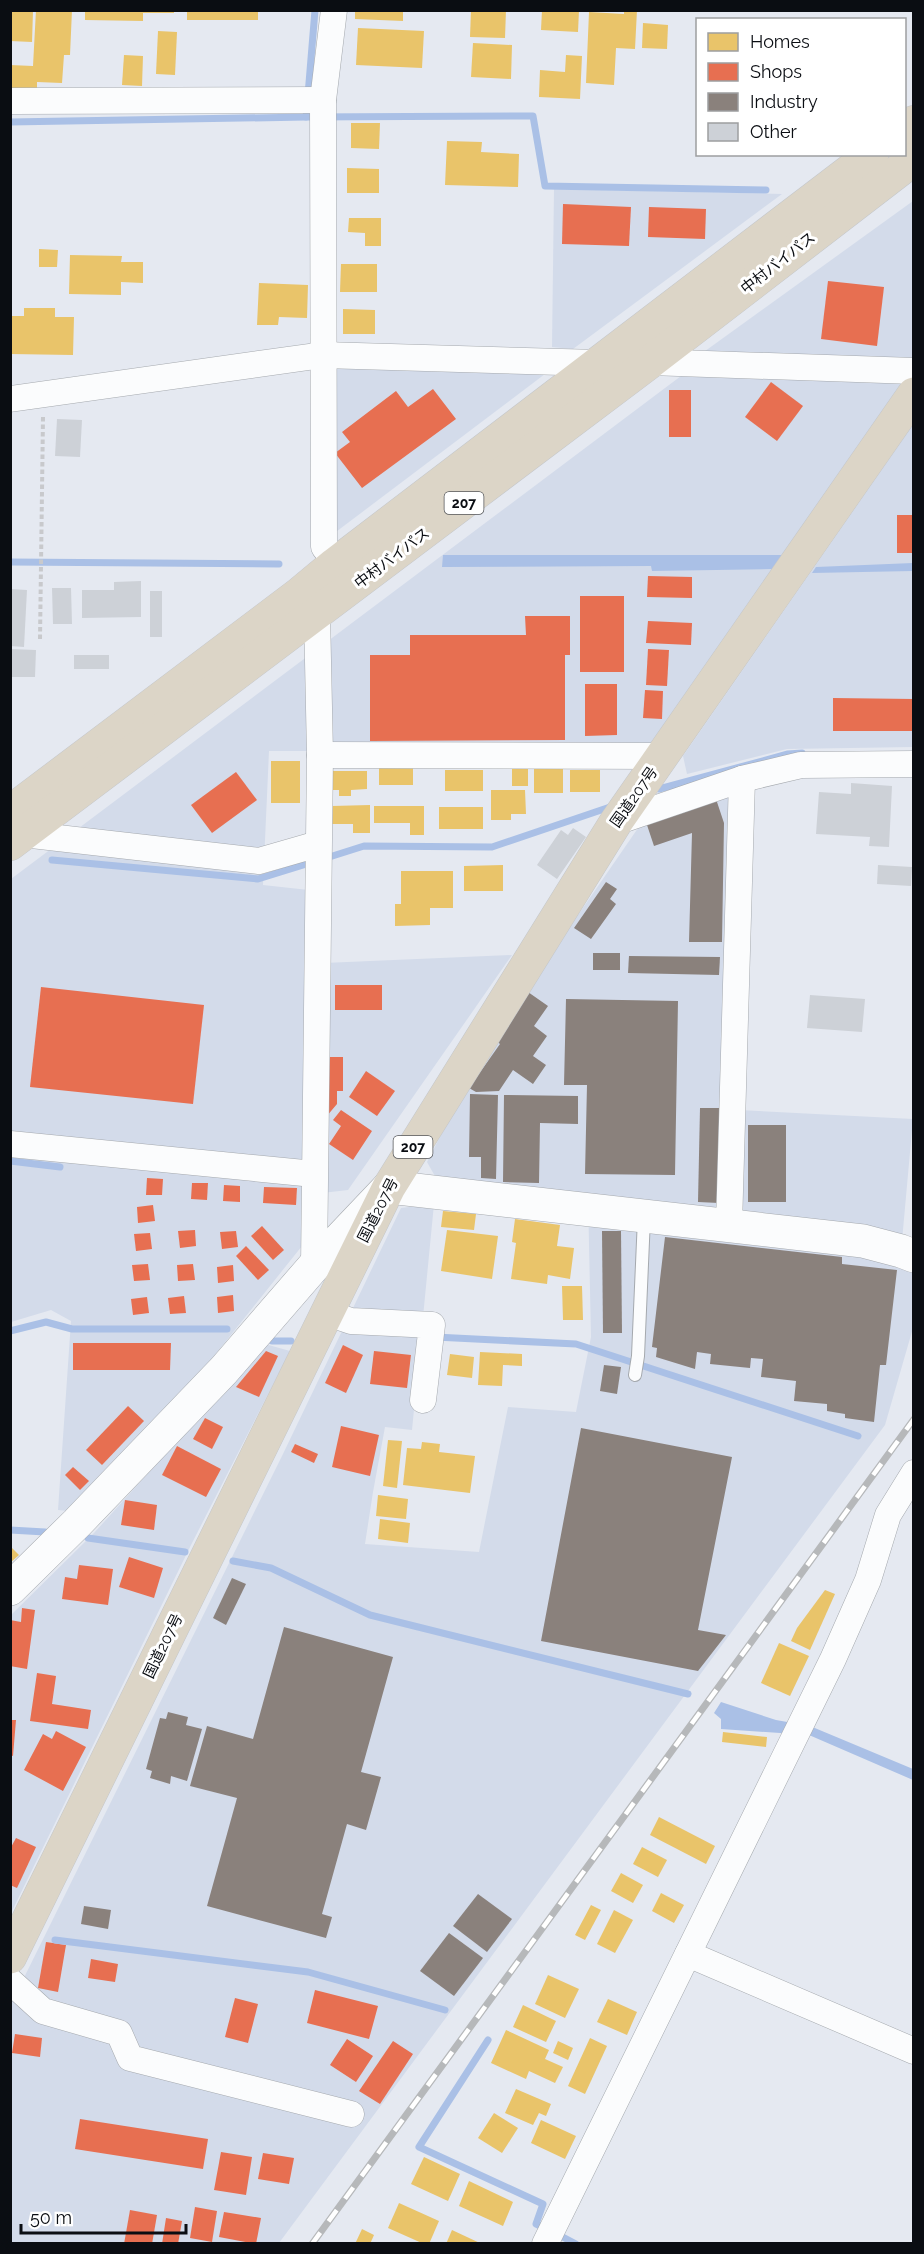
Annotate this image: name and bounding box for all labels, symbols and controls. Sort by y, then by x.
legend [696,18,906,156]
text: Homes [750,31,810,52]
text: Shops [750,61,802,82]
text: Industry [750,91,818,112]
text: Other [750,121,798,142]
street label: 中村バイパス [737,228,819,298]
road number: 207 [444,492,484,514]
street label: 中村バイパス [351,524,433,592]
street label: 国道207号 [607,763,661,831]
road number: 207 [394,1136,432,1158]
street label: 国道207号 [354,1175,402,1245]
street label: 国道207号 [140,1611,186,1681]
scale bar [21,2197,186,2235]
text: 50 m [30,2207,72,2228]

